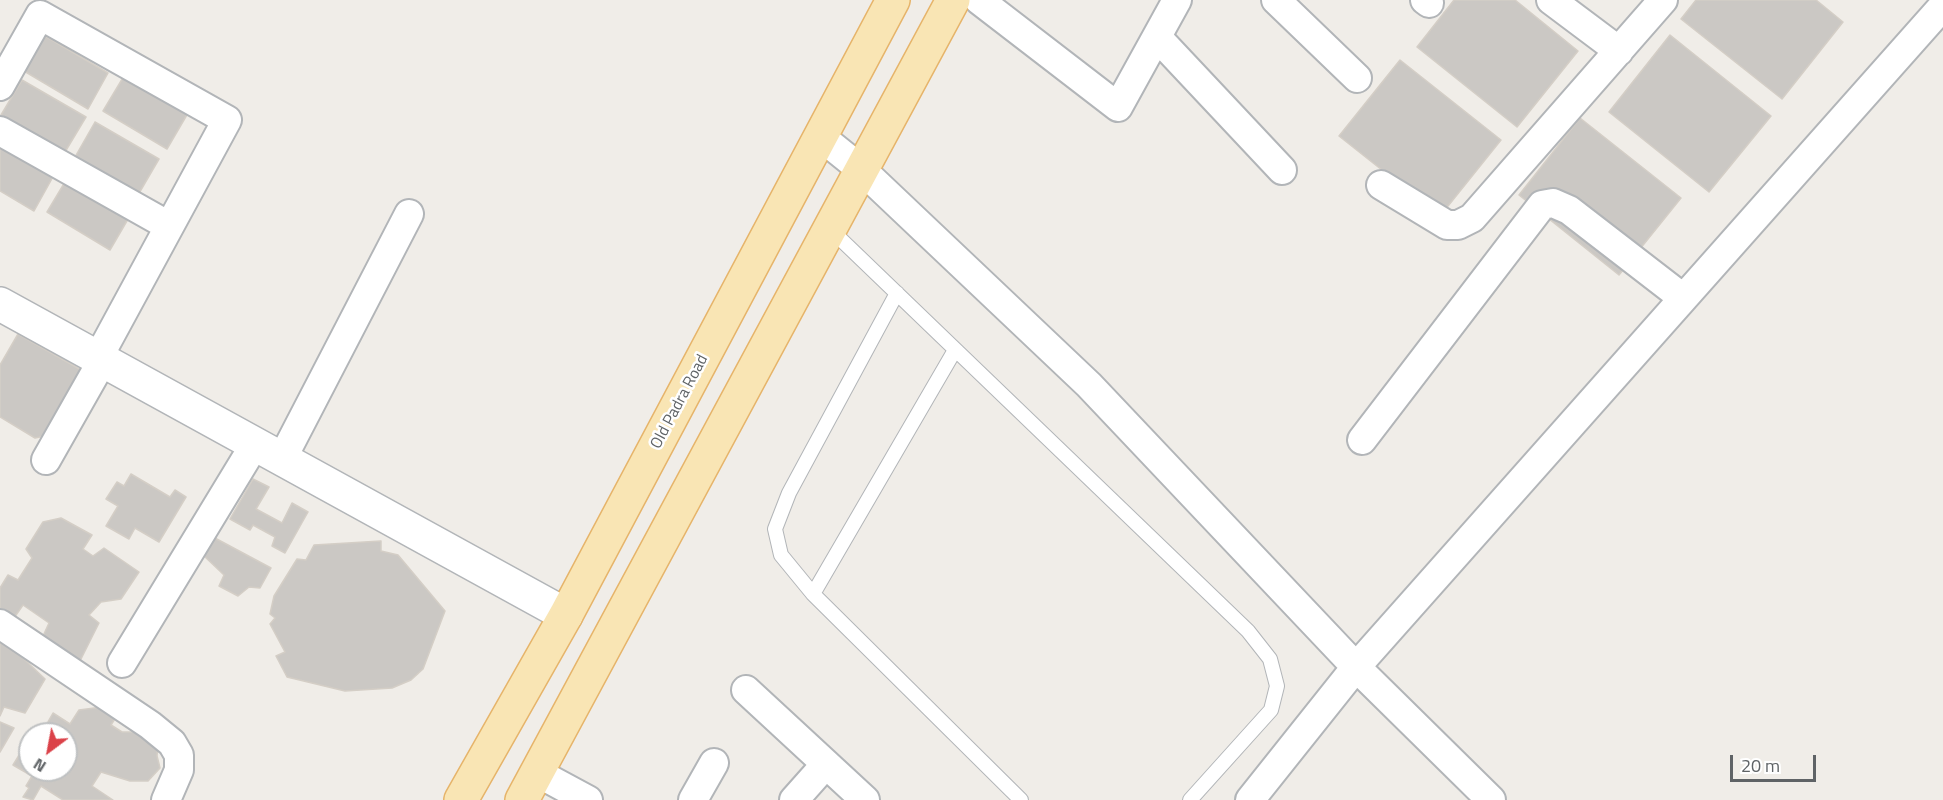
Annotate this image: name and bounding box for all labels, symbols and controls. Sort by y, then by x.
street label: Old Padra Road [647,352,713,452]
north arrow [18,722,78,782]
scale bar [1733,743,1818,781]
text: N [28,752,51,779]
text: 20 m [1741,752,1780,779]

